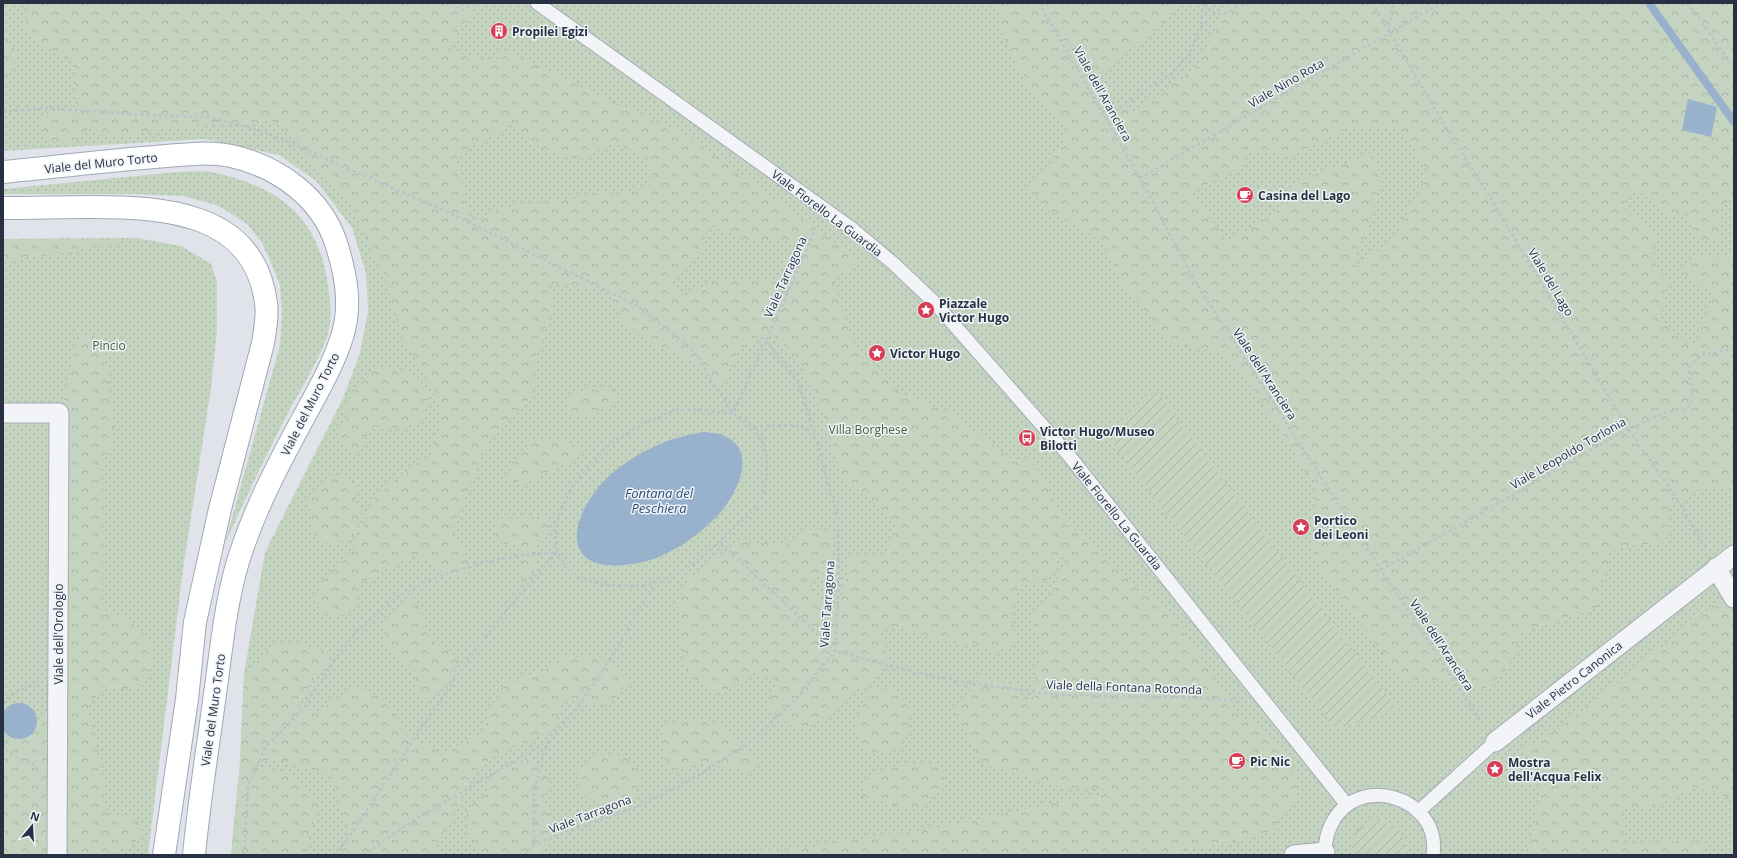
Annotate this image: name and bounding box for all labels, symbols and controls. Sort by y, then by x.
building icon: Propilei Egizi [489,21,509,41]
place label: Propilei Egizi [512,23,588,40]
street label: Viale dell'Aranciera [1070,43,1136,145]
street label: Viale Nino Rota [1245,54,1327,112]
street label: Viale del Muro Torto [44,149,158,177]
street label: Viale Fiorello La Guardia [768,166,886,260]
cafe icon: Casina del Lago [1235,185,1255,205]
place label: Casina del Lago [1258,187,1350,204]
street label: Viale Tarragona [759,234,811,320]
street label: Viale del Lago [1524,245,1578,319]
place label: Piazzale Victor Hugo [939,295,1009,326]
place icon: Piazzale Victor Hugo [916,300,936,320]
street label: Viale dell'Aranciera [1229,325,1301,423]
park label: Pincio [92,337,126,354]
place icon: Victor Hugo [867,343,887,363]
place label: Victor Hugo [890,345,960,362]
street label: Viale del Muro Torto [277,350,343,458]
street label: Viale Leopoldo Torlonia [1507,413,1629,493]
park label: Villa Borghese [829,421,908,438]
place label: Victor Hugo/Museo Bilotti [1040,423,1155,454]
bus stop icon: Victor Hugo/Museo Bilotti [1017,428,1037,448]
street label: Viale Fiorello La Guardia [1068,458,1166,574]
water label: Fontana del Peschiera [625,484,694,517]
place label: Portico dei Leoni [1314,512,1368,543]
place icon: Portico dei Leoni [1291,517,1311,537]
street label: Viale Tarragona [815,560,839,648]
street label: Viale dell'Orologio [50,584,67,684]
street label: Viale dell'Aranciera [1406,596,1478,694]
street label: Viale Pietro Canonica [1522,637,1626,723]
street label: Viale del Muro Torto [197,653,229,767]
street label: Viale della Fontana Rotonda [1046,676,1202,698]
cafe icon: Pic Nic [1227,751,1247,771]
place label: Pic Nic [1250,753,1290,770]
place label: Mostra dell'Acqua Felix [1508,754,1601,785]
place icon: Mostra dell'Acqua Felix [1485,759,1505,779]
street label: Viale Tarragona [546,790,634,838]
north arrow [12,806,52,846]
text: N [29,807,42,825]

